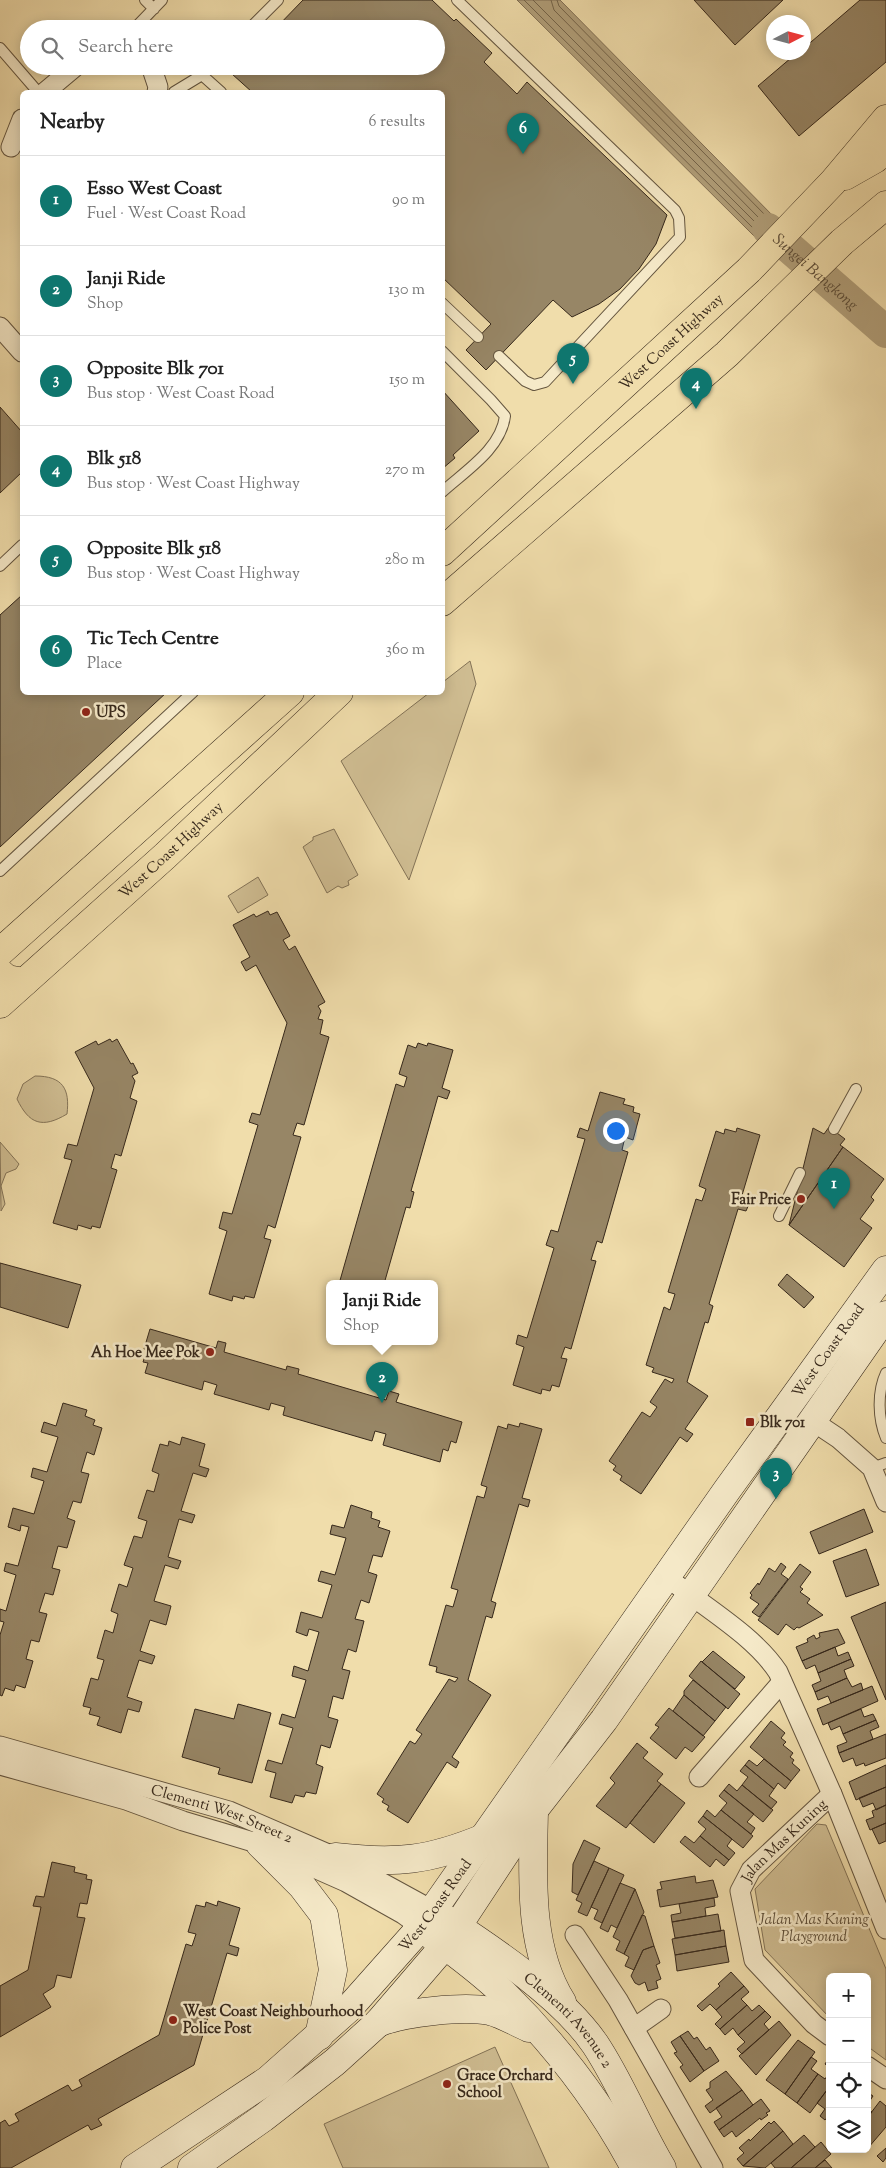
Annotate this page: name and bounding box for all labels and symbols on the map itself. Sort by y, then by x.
north arrow [766,15,811,60]
pin: 6 [507,113,539,154]
water label: Sungei Bangkong [767,229,863,317]
street label: West Coast Highway [615,289,729,396]
pin: 5 [557,343,589,384]
pin: 4 [680,368,712,409]
place label: UPS [96,703,126,724]
marker: UPS [80,706,92,718]
street label: West Coast Highway [115,797,229,904]
your location [603,1118,629,1144]
pin: 1 [818,1168,850,1209]
place label: Fair Price [731,1190,791,1211]
marker: Fair Price [795,1193,807,1205]
street label: West Coast Road [788,1300,871,1402]
place label: Ah Hoe Mee Pok [91,1343,201,1364]
marker: Ah Hoe Mee Pok [204,1346,216,1358]
pin: 2 [366,1362,398,1403]
place label: Blk 701 [760,1413,806,1434]
marker: Blk 701 [744,1416,756,1428]
pin: 3 [760,1458,792,1499]
street label: Clementi West Street 2 [148,1780,295,1849]
street label: Jalan Mas Kuning [737,1795,832,1887]
street label: West Coast Road [394,1855,478,1957]
park label: Jalan Mas Kuning Playground [758,1910,869,1948]
street label: Clementi Avenue 2 [518,1968,617,2072]
place label: West Coast Neighbourhood Police Post [183,2002,364,2040]
marker: West Coast Neighbourhood Police Post [167,2014,179,2026]
place label: Grace Orchard School [457,2066,554,2104]
marker: Grace Orchard School [441,2078,453,2090]

